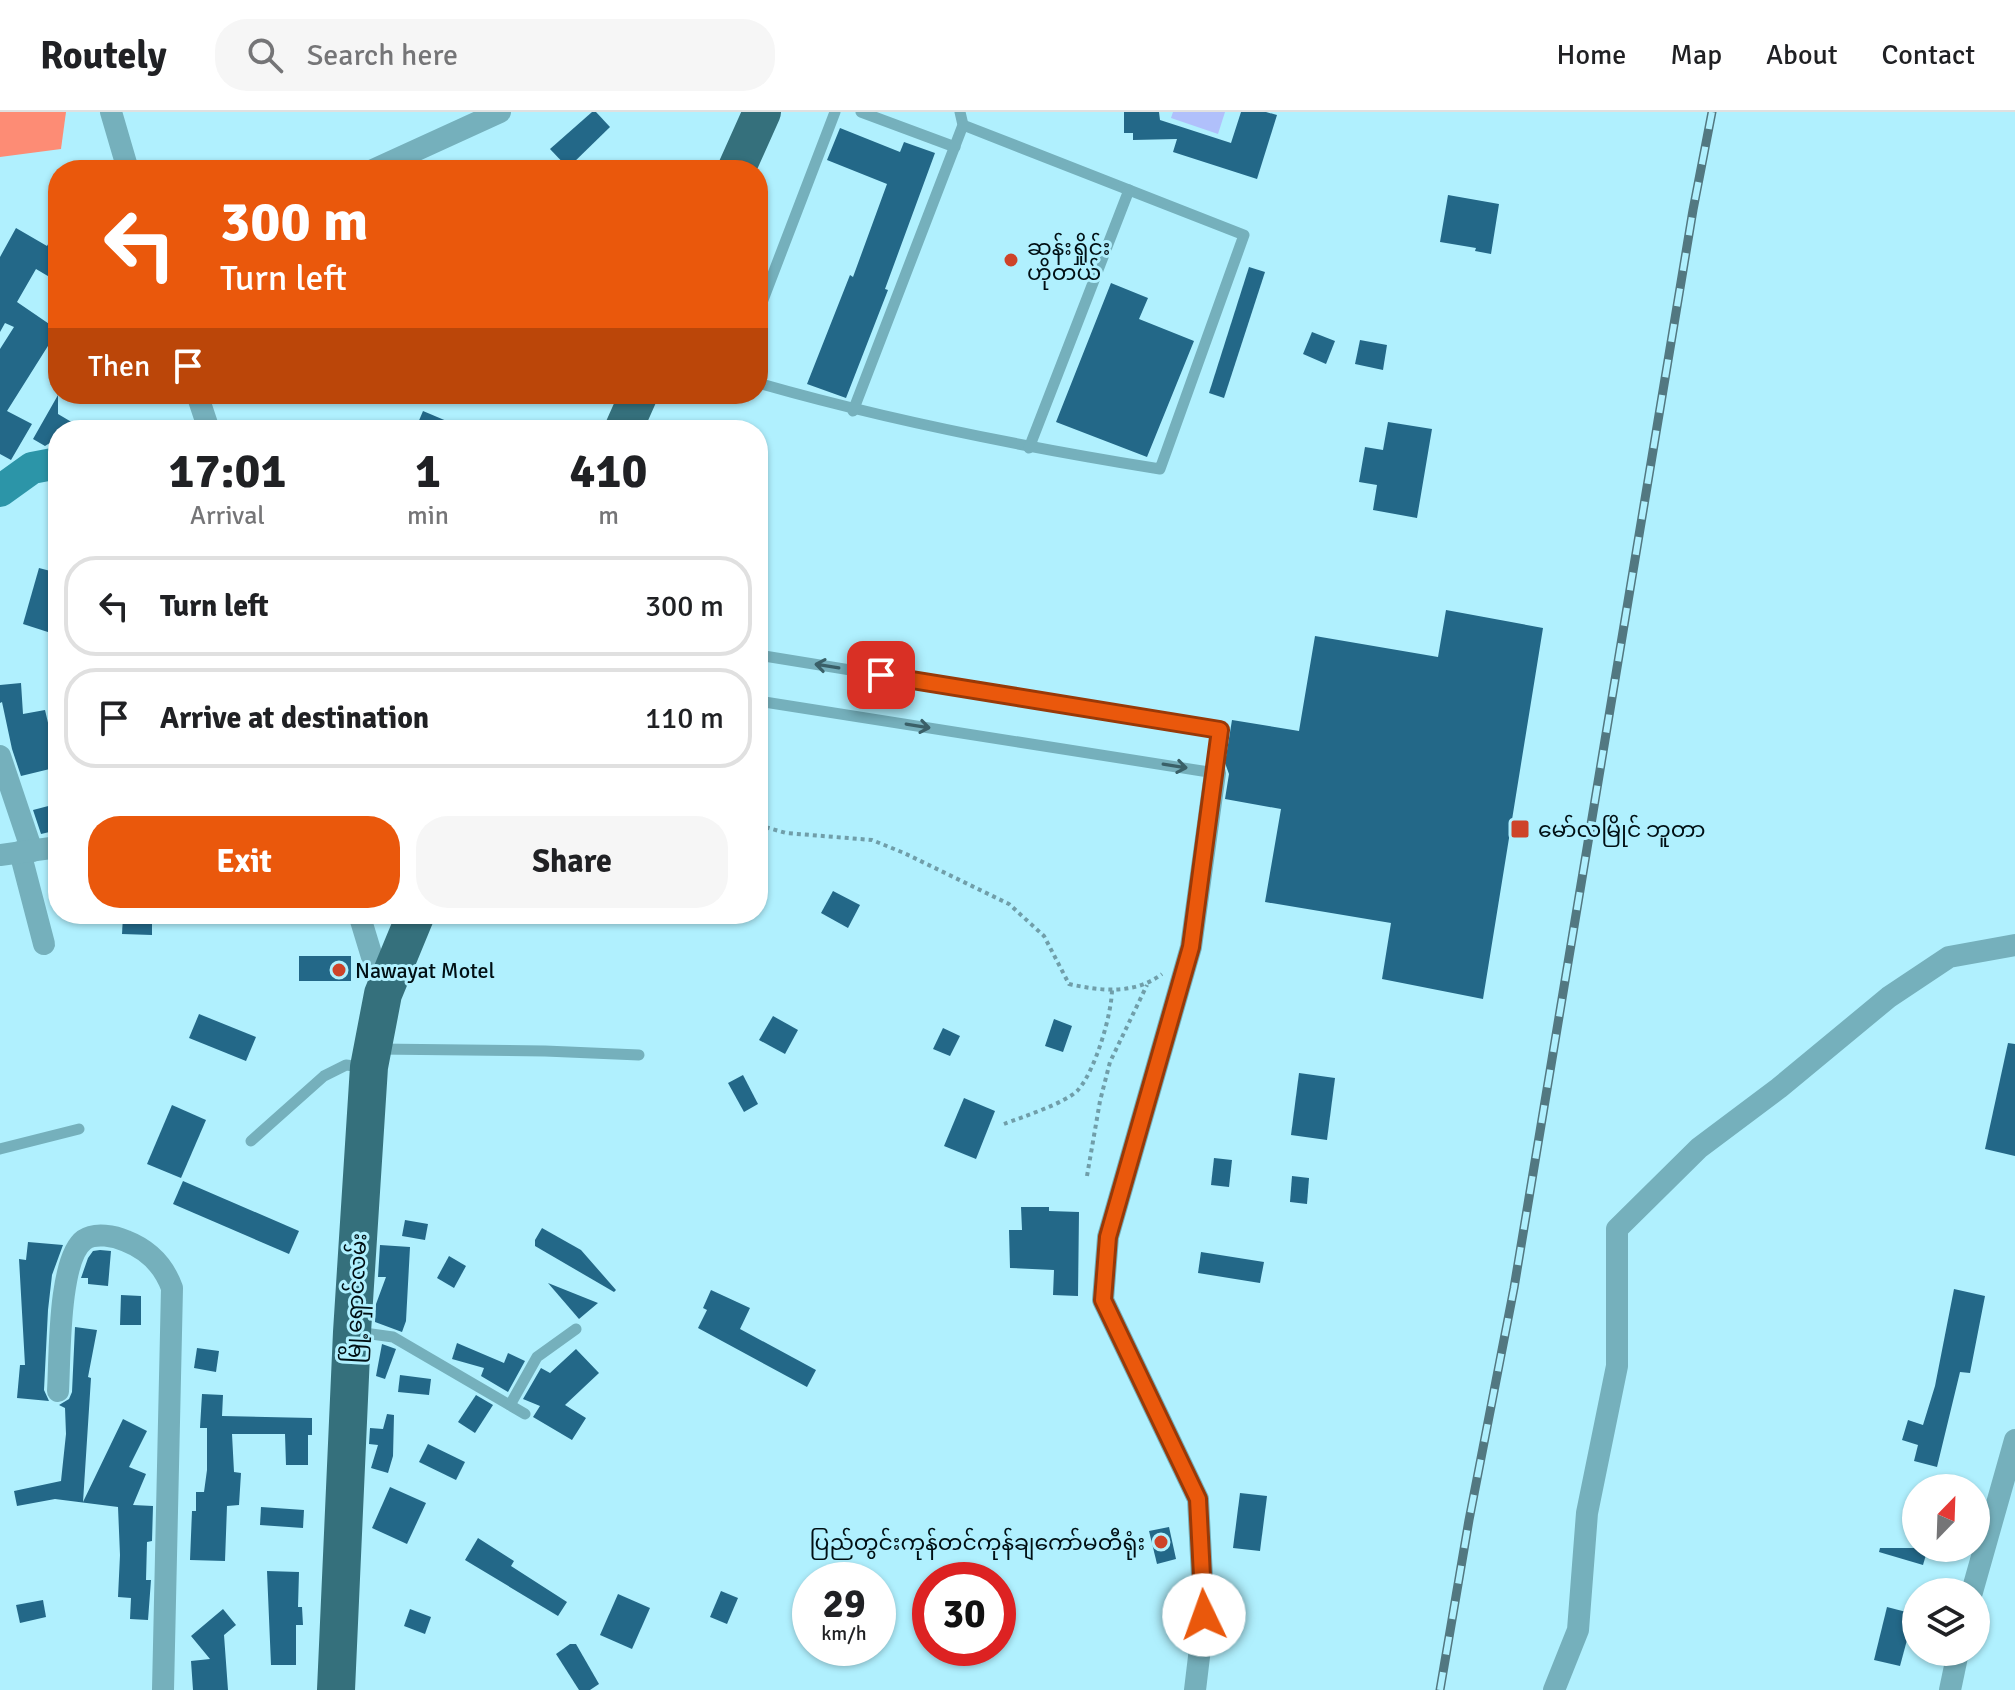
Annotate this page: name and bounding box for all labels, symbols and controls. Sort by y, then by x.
search box [215,19,775,91]
text: Routely [40,32,167,79]
icon: search [243,33,287,77]
text: Search here [307,37,458,74]
text: Home [1557,38,1626,72]
text: Map [1670,38,1722,72]
text: About [1766,38,1838,72]
text: Contact [1882,38,1975,72]
text: 300 m [220,187,368,256]
icon: left [88,192,192,296]
place label: ဆန်းရှိုင်း ဟိုတယ် [1027,232,1110,290]
marker: ဆန်းရှိုင်း ဟိုတယ် [1002,251,1020,269]
text: Turn left [220,256,347,301]
icon: arrive [166,344,210,388]
text: Then [88,348,150,385]
text: 17:01 [169,442,286,501]
text: 1 [415,442,441,501]
text: 410 [570,442,647,501]
text: Arrival [190,500,265,532]
text: min [407,500,449,532]
text: m [598,500,619,532]
icon: left [92,584,136,628]
text: Turn left [160,588,269,625]
text: 300 m [645,588,724,625]
pin [847,641,915,709]
icon: arrive [859,653,903,697]
one-way arrow [815,658,840,673]
icon: arrive [92,696,136,740]
text: Arrive at destination [160,700,429,737]
text: 110 m [645,700,724,737]
one-way arrow [905,719,930,734]
one-way arrow [1162,760,1187,775]
place label: မော်လမြိုင် ဘူတာ [1538,814,1706,847]
button: Exit [88,816,400,908]
button: Share [416,816,728,908]
marker: မော်လမြိုင် ဘူတာ [1509,818,1531,840]
place label: Nawayat Motel [355,957,495,984]
marker: Nawayat Motel [330,961,348,979]
street label: မြို့ရှောင်လမ်း [337,1232,376,1364]
north arrow [1902,1474,1990,1562]
map controls [1902,1474,1990,1666]
place label: ပြည်တွင်းကုန်တင်ကုန်ချကော်မတီရုံး [809,1527,1145,1561]
marker: ပြည်တွင်းကုန်တင်ကုန်ချကော်မတီရုံး [1152,1533,1170,1551]
speed limit sign: 30 [912,1562,1016,1666]
position arrow [1162,1573,1246,1657]
button: layers [1902,1578,1990,1666]
text: 29 [822,1579,866,1629]
text: km/h [821,1621,867,1646]

